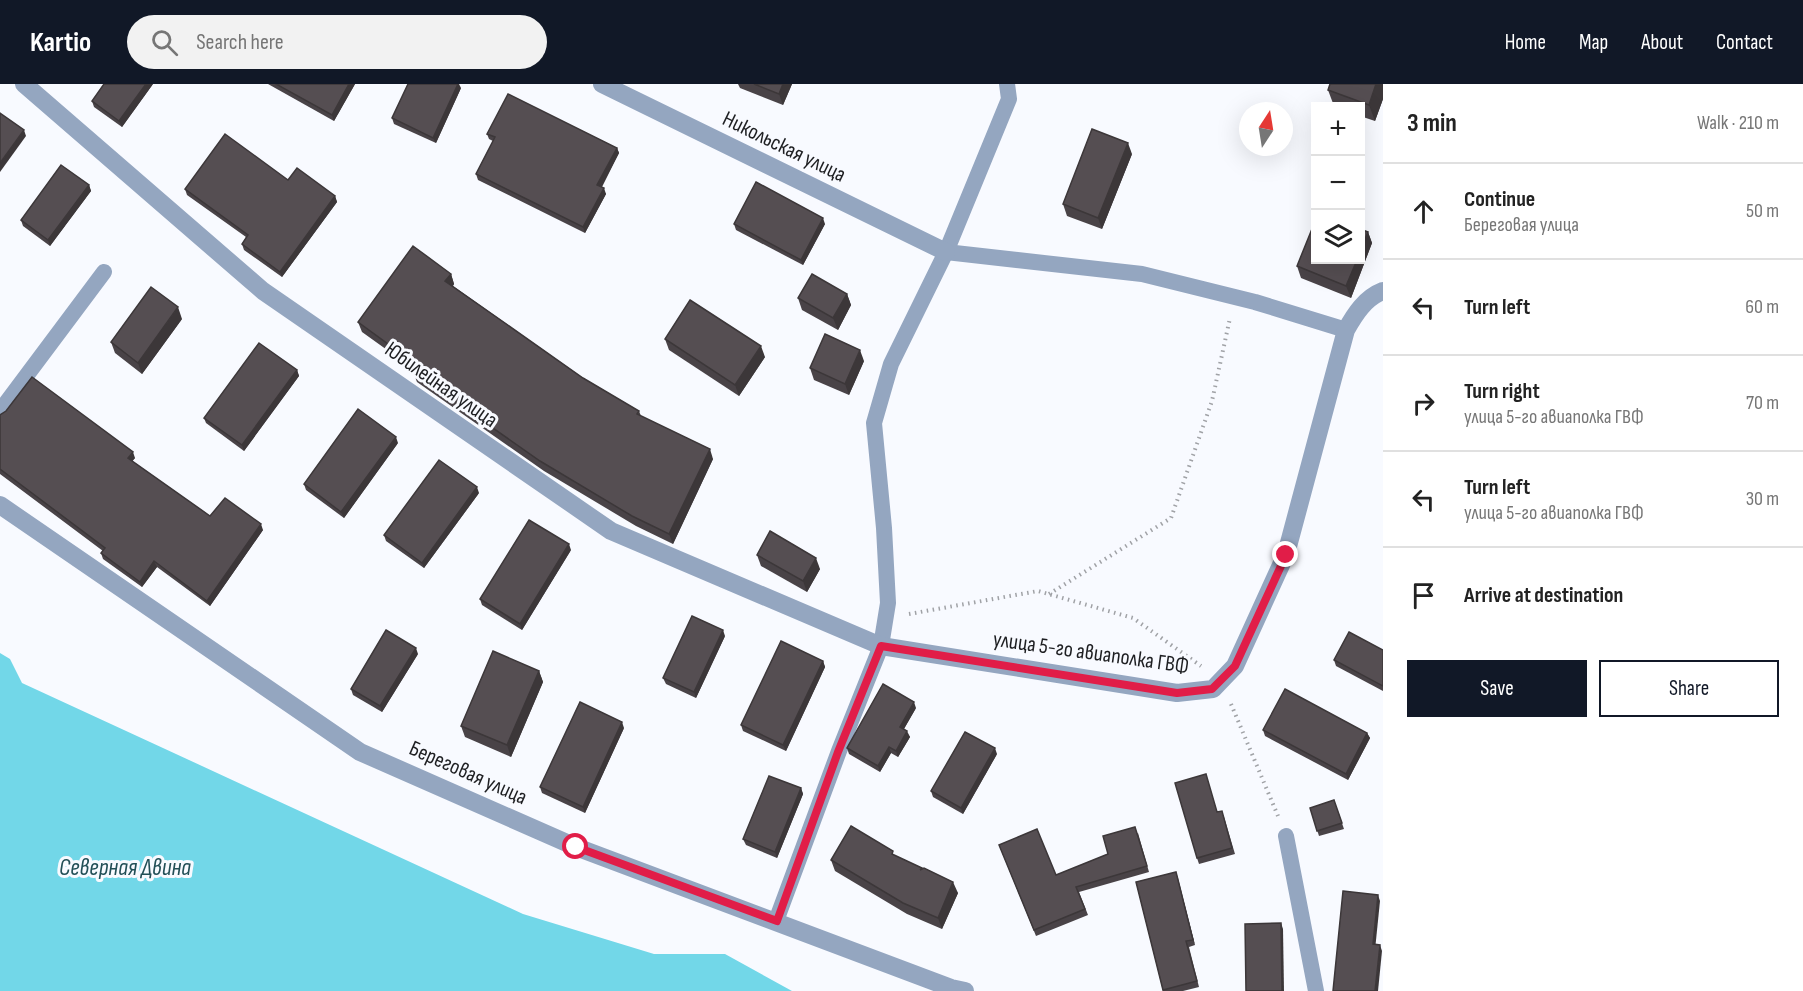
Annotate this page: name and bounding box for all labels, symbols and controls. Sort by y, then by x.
search box [127,15,547,69]
text: Kartio [30,26,91,59]
icon: search [148,26,181,59]
text: Search here [196,29,284,56]
text: Home [1505,30,1546,55]
text: Map [1579,30,1608,55]
text: About [1641,30,1683,55]
text: Contact [1716,30,1773,55]
north arrow [1239,102,1293,156]
map controls [1311,102,1365,264]
button: + [1311,102,1365,156]
street label: Никольская улица [718,105,850,189]
text: 3 min [1407,108,1457,139]
text: Walk · 210 m [1697,111,1779,135]
button: − [1311,156,1365,210]
text: Continue [1464,186,1535,213]
icon: ahead [1407,195,1440,228]
text: 50 m [1746,199,1779,223]
button: layers [1311,210,1365,264]
text: Береговая улица [1464,213,1579,237]
icon: left [1407,291,1440,324]
text: Turn left [1464,294,1530,321]
text: 60 m [1745,295,1779,319]
street label: Юбилейная улица [379,336,503,434]
text: Turn right [1464,378,1540,405]
icon: right [1407,387,1440,420]
text: 70 m [1746,391,1779,415]
text: улица 5-го авиаполка ГВФ [1464,405,1644,429]
text: Turn left [1464,474,1530,501]
icon: left [1407,483,1440,516]
text: 30 m [1746,487,1779,511]
text: улица 5-го авиаполка ГВФ [1464,501,1644,525]
route end [1272,541,1298,567]
icon: arrive [1407,579,1440,612]
text: Arrive at destination [1464,582,1623,609]
street label: улица 5-го авиаполка ГВФ [991,626,1191,680]
button: Save [1407,660,1587,717]
button: Share [1599,660,1779,717]
street label: Береговая улица [405,735,531,811]
route start [562,833,588,859]
water label: Северная Двина [59,853,191,882]

